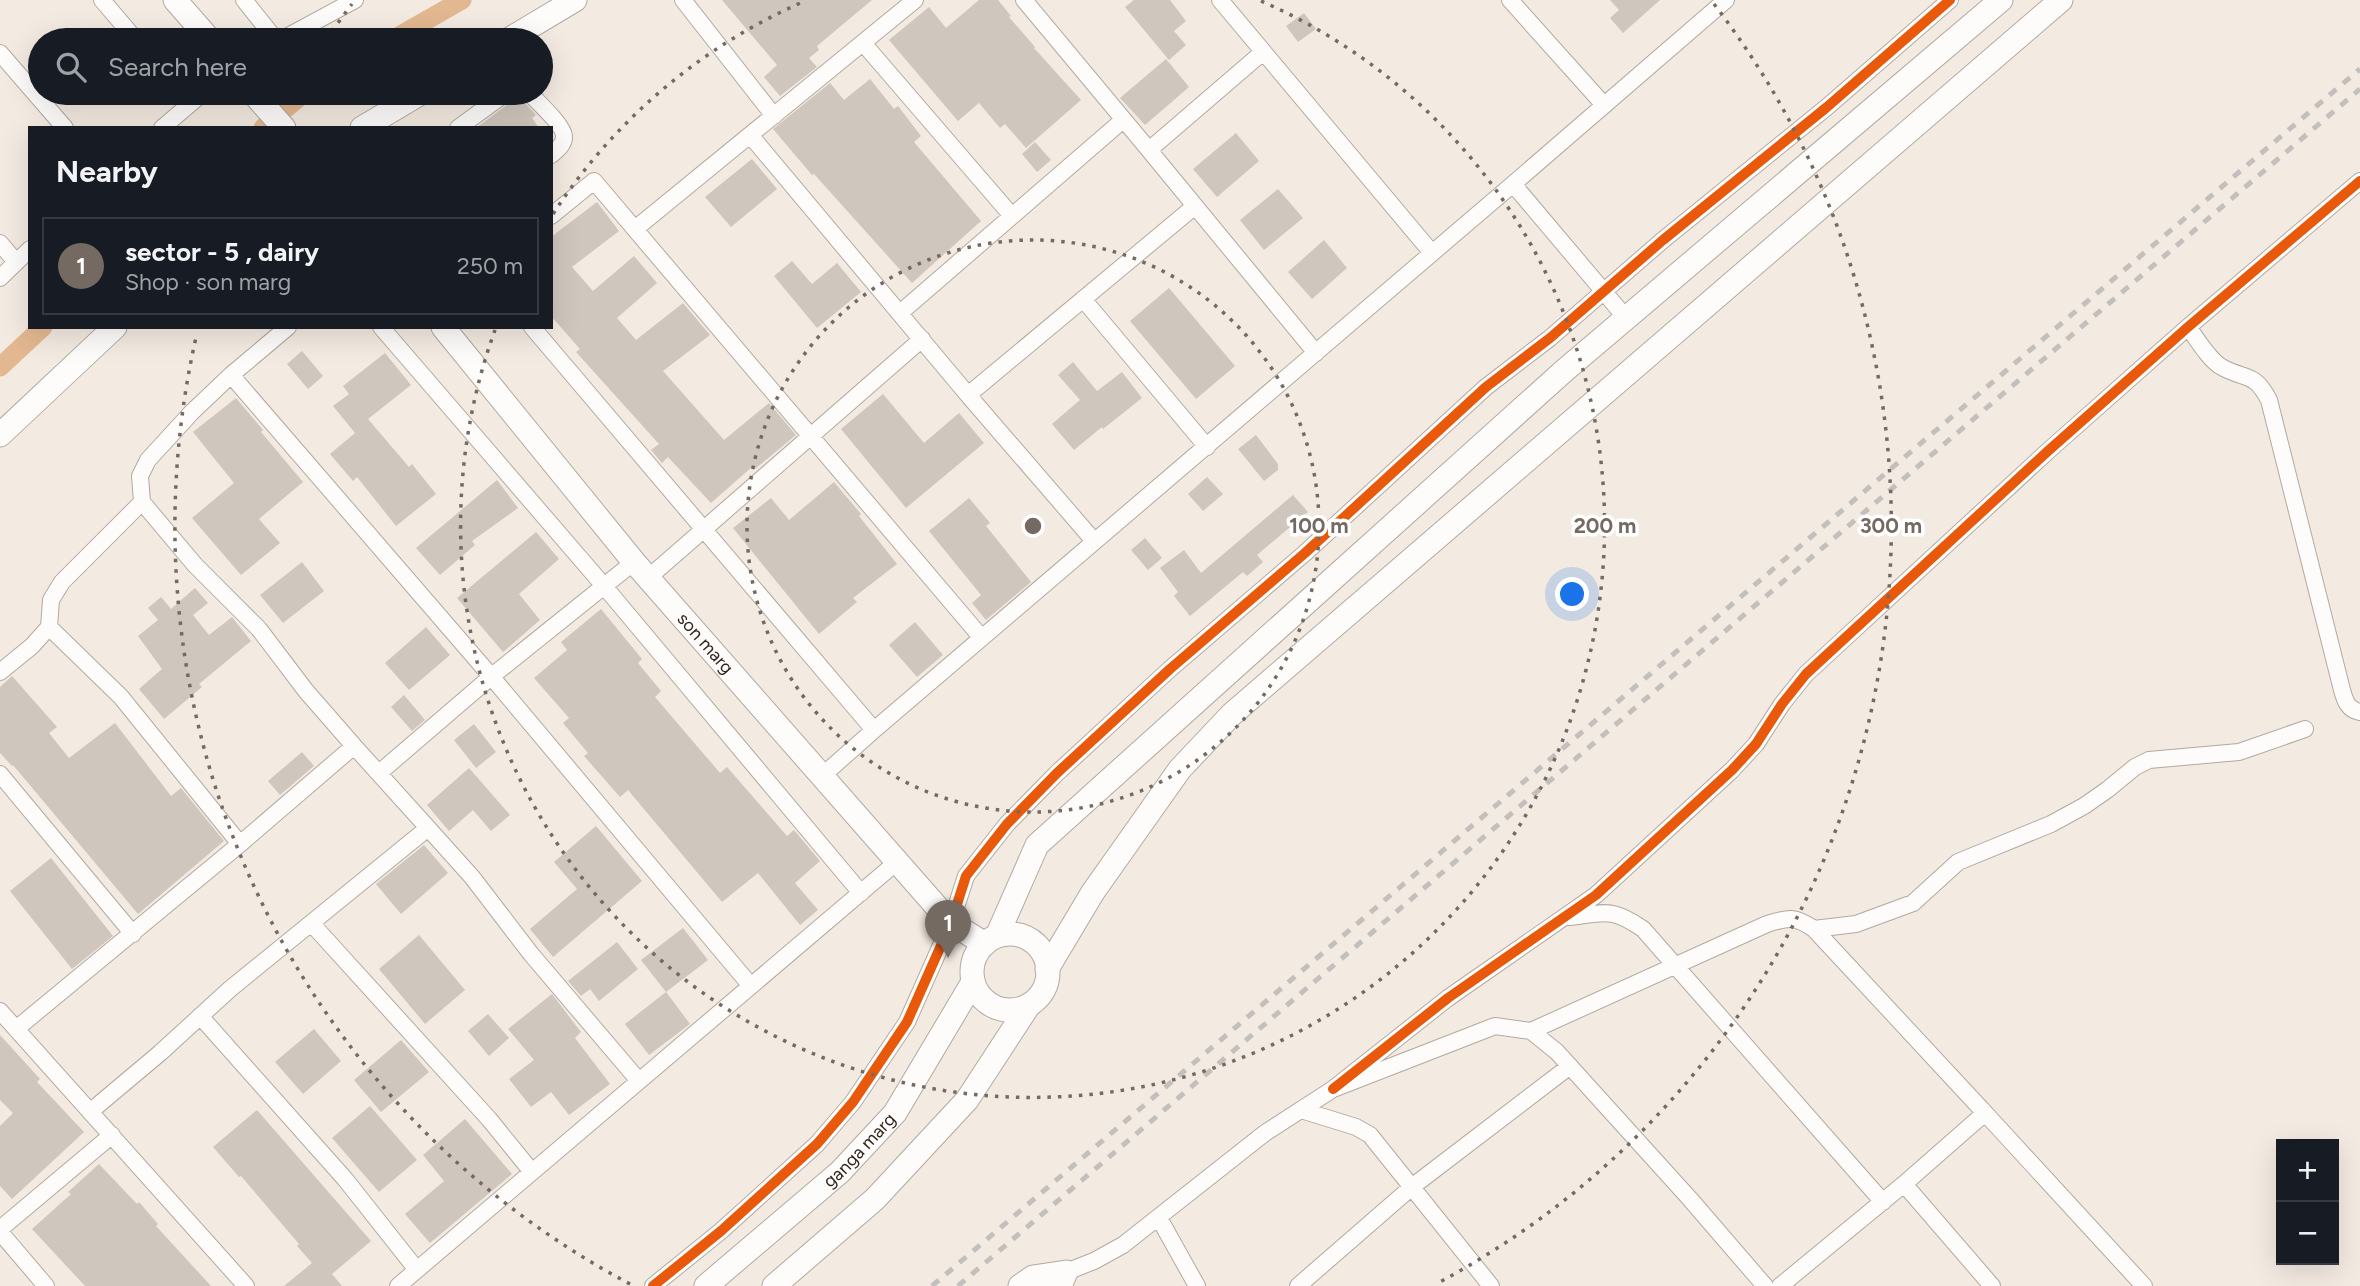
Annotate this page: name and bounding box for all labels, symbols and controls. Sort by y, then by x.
search box [28,28,553,105]
icon: search [52,48,90,86]
text: Search here [108,51,247,83]
text: Nearby [56,153,158,190]
text: sector - 5 , dairy [125,236,319,268]
text: 1 [76,252,86,280]
text: 250 m [457,252,523,280]
text: Shop · son marg [125,268,291,296]
text: 100 m [1289,513,1349,538]
text: 200 m [1574,513,1636,538]
text: 300 m [1860,513,1922,538]
centre of rings [1021,514,1045,538]
your location [1555,577,1589,611]
street label: son marg [673,608,738,679]
pin: 1 [925,900,971,958]
street label: ganga marg [819,1108,900,1192]
map controls [2276,1139,2339,1265]
button: + [2276,1139,2339,1202]
button: − [2276,1202,2339,1265]

